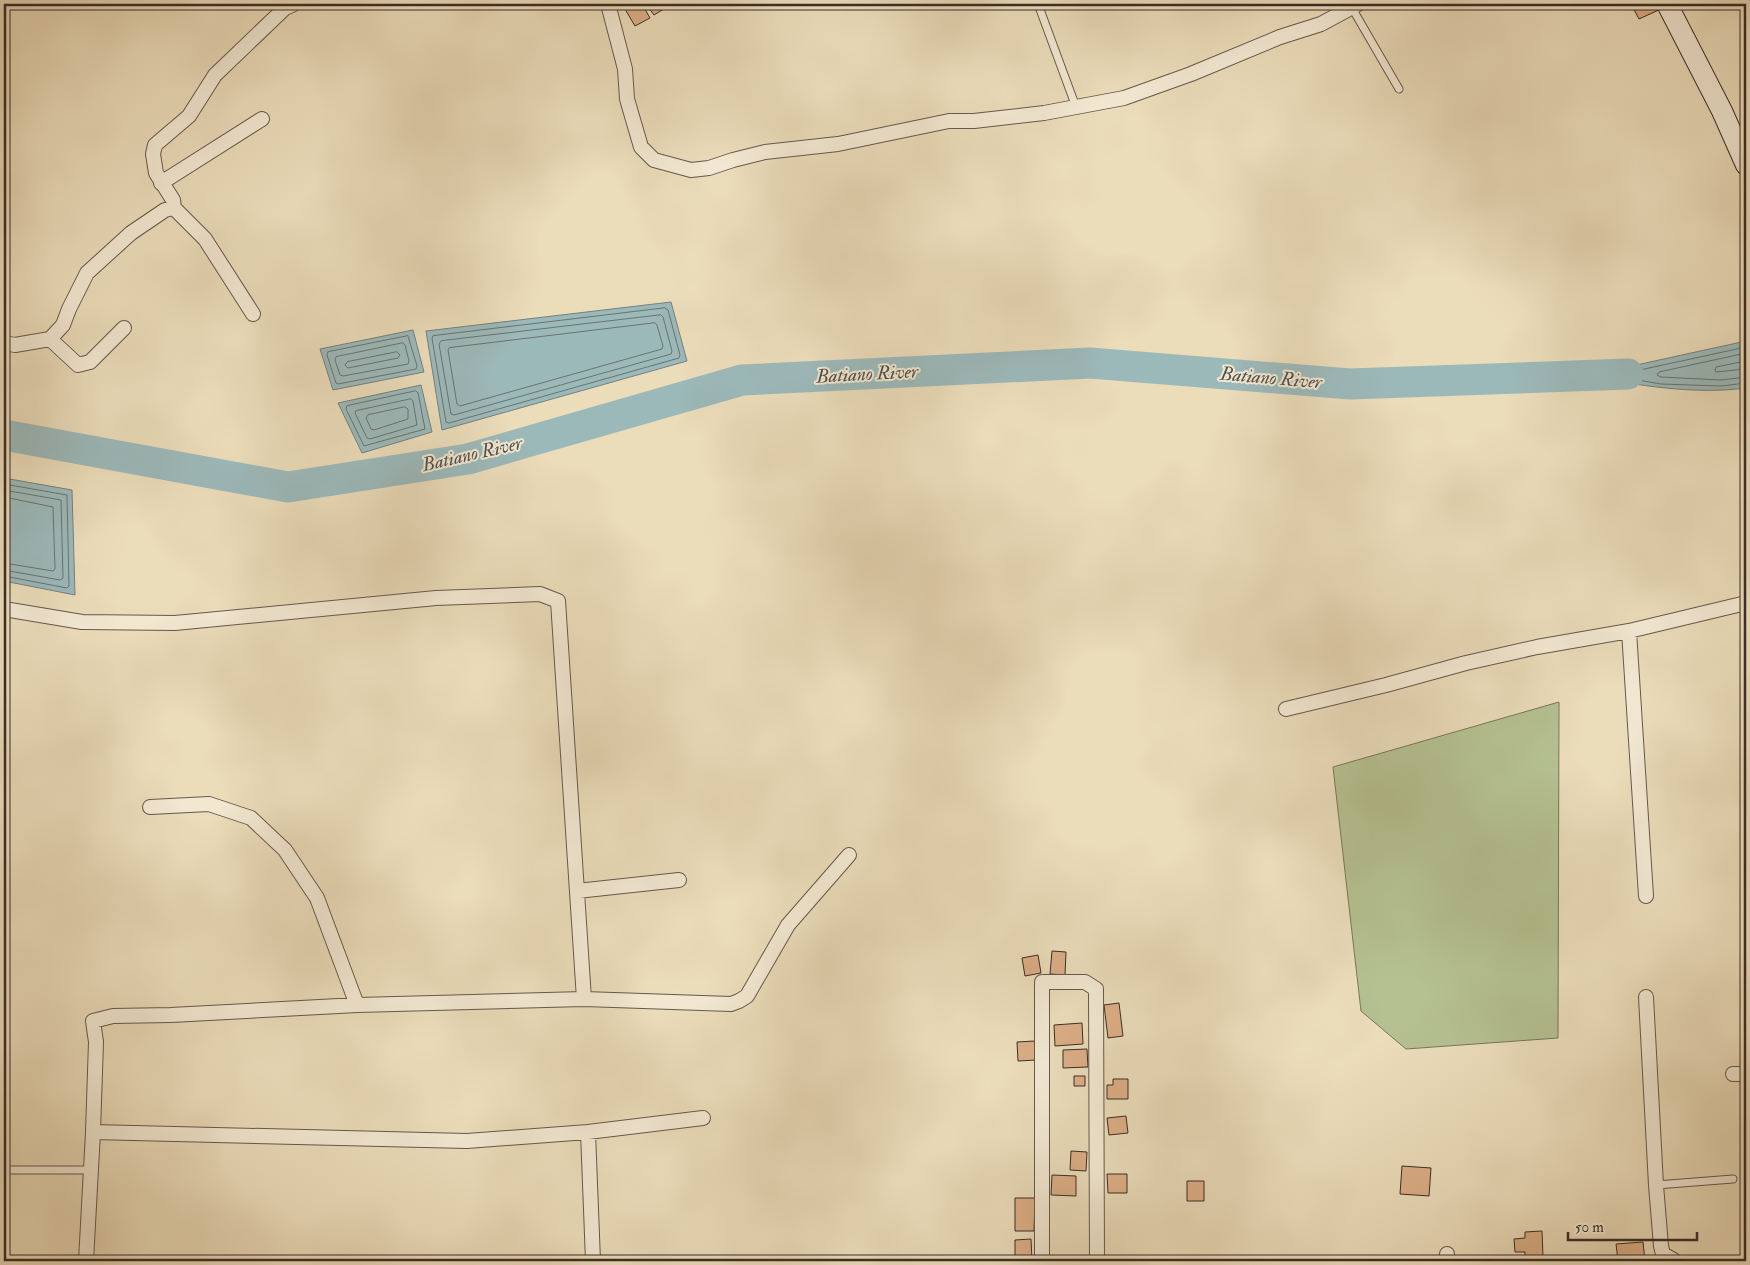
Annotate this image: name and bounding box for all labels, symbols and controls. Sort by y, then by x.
water label: Batiano River [814,359,919,389]
water label: Batiano River [1218,362,1324,394]
water label: Batiano River [419,431,525,477]
scale bar [1568,1210,1696,1242]
text: 50 m [1575,1218,1604,1237]

